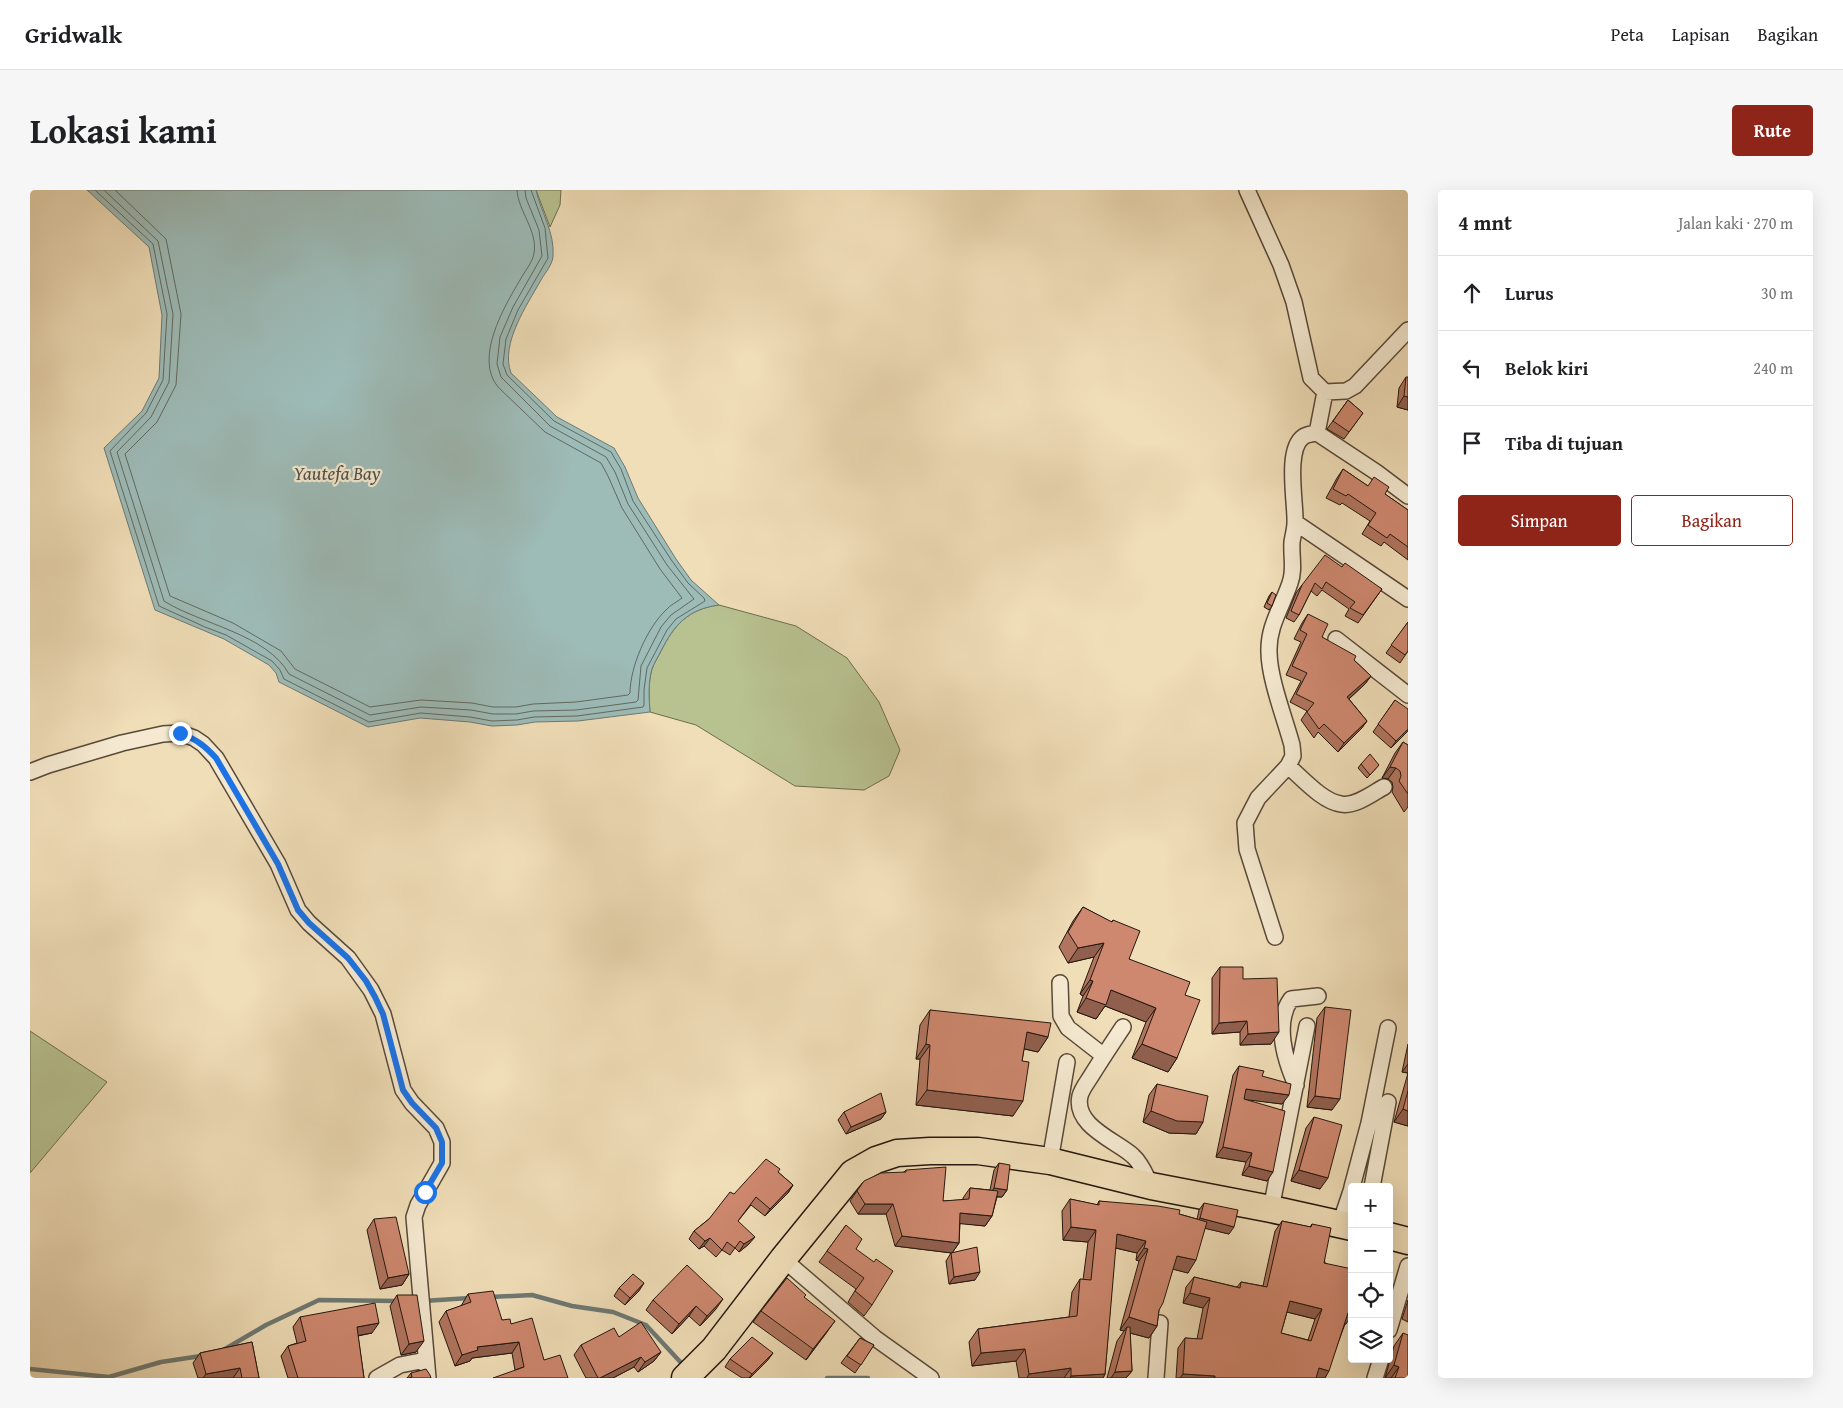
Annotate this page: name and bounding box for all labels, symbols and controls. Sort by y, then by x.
text: Gridwalk [25,17,122,52]
text: Peta [1611,21,1644,48]
text: Lapisan [1672,21,1730,48]
text: Bagikan [1758,21,1818,48]
text: Lokasi kami [30,105,217,156]
button: Rute [1732,105,1813,156]
text: 4 mnt [1458,207,1512,238]
text: Jalan kaki · 270 m [1678,211,1793,235]
icon: ahead [1458,279,1486,307]
text: Lurus [1505,279,1554,307]
text: 30 m [1761,281,1793,305]
icon: left [1458,354,1486,382]
text: Belok kiri [1505,354,1588,382]
text: 240 m [1753,356,1793,380]
icon: arrive [1458,429,1486,457]
text: Tiba di tujuan [1505,429,1623,457]
water label: Yautefa Bay [294,459,381,487]
button: Simpan [1458,495,1621,546]
button: Bagikan [1631,495,1793,546]
route end [169,722,192,745]
route start [414,1181,437,1204]
map controls [1348,1183,1393,1363]
button: + [1348,1183,1393,1228]
button: − [1348,1228,1393,1273]
button: locate [1348,1273,1393,1318]
button: layers [1348,1318,1393,1363]

